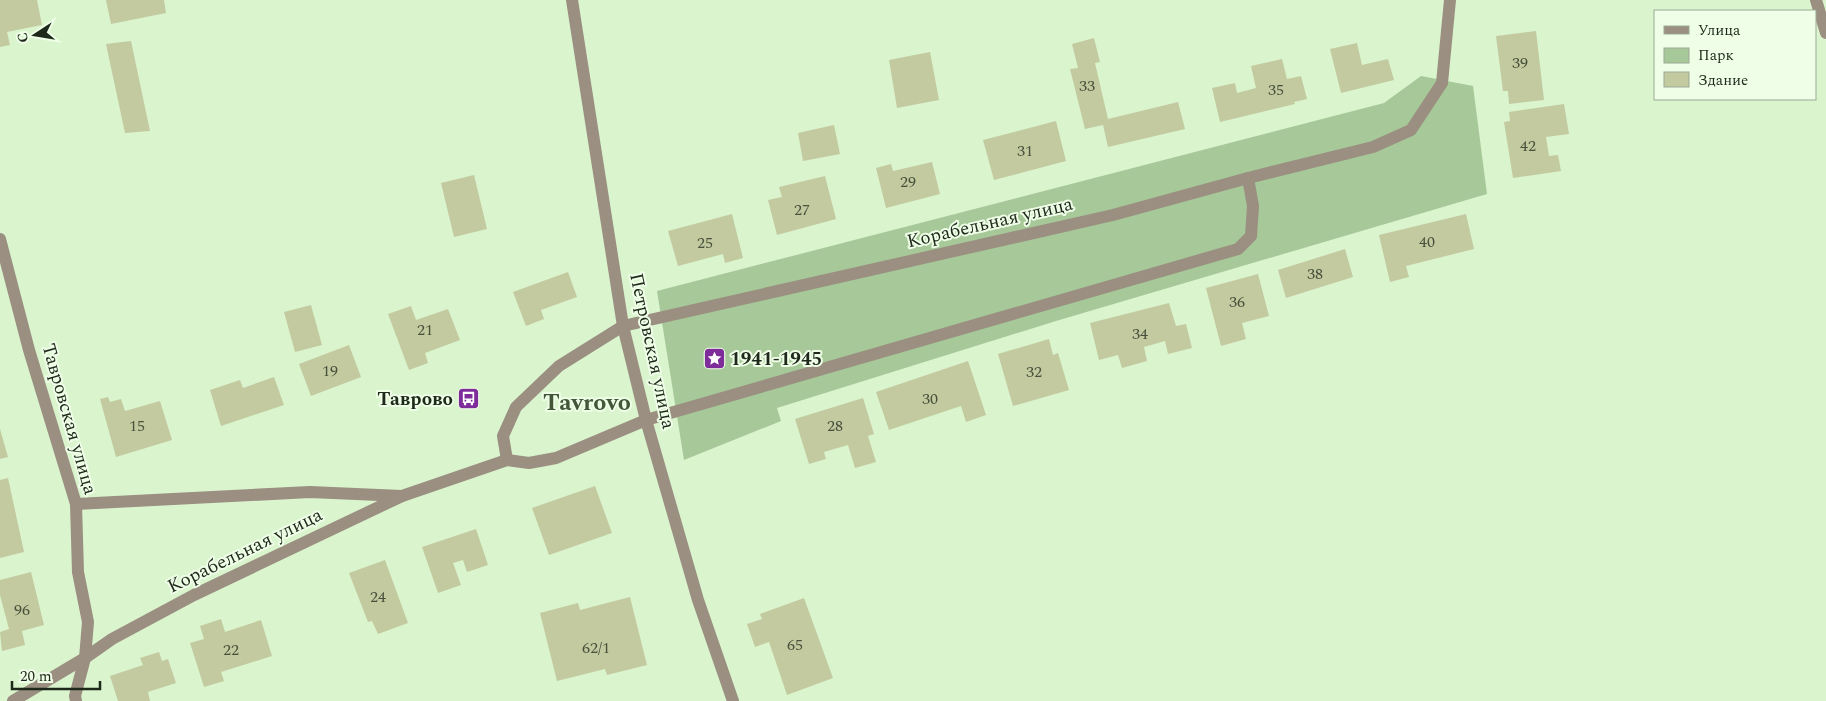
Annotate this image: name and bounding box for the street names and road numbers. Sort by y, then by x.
street label: Корабельная улица [904,190,1077,256]
street label: Петровская улица [621,270,683,432]
street label: Тавровская улица [34,340,105,499]
street label: Корабельная улица [162,500,328,601]

